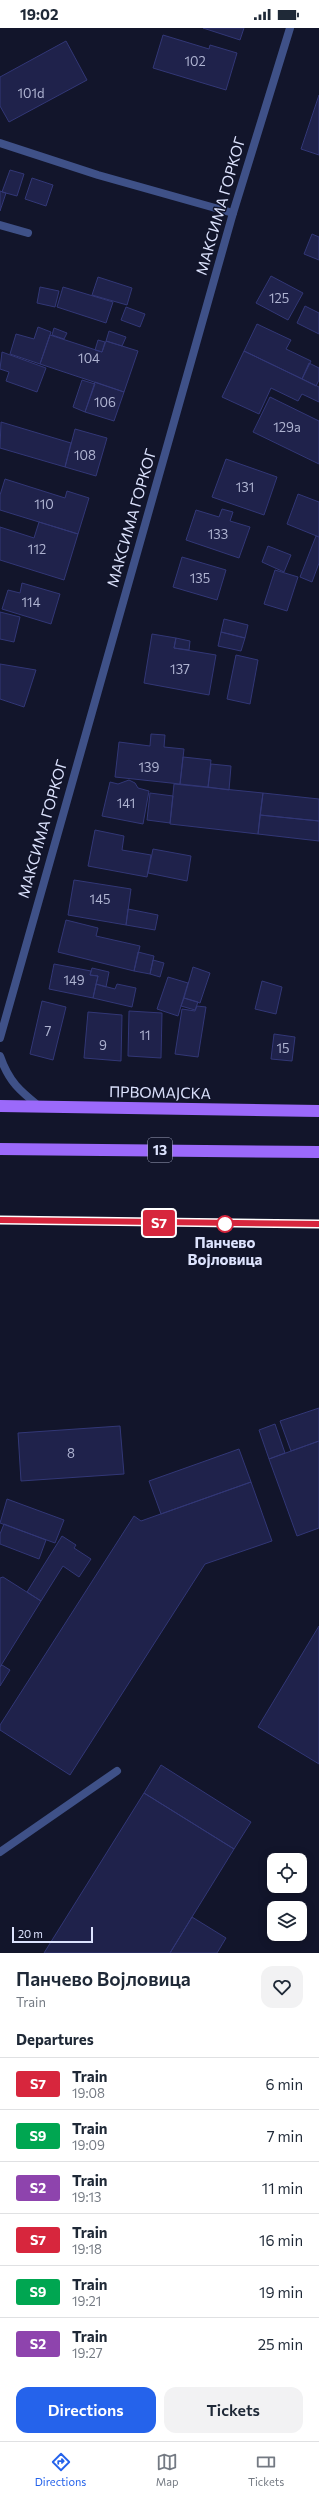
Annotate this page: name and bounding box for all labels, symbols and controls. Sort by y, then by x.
text: 19:02 [20,5,58,23]
house number: 102 [184,53,206,69]
house number: 101d [17,85,45,101]
street label: МАКСИМА ГОРКОГ [192,134,248,277]
house number: 125 [269,290,289,306]
house number: 104 [78,350,100,366]
house number: 106 [94,394,116,410]
house number: 129a [273,419,301,435]
street label: МАКСИМА ГОРКОГ [103,446,159,589]
house number: 108 [74,447,96,463]
house number: 131 [236,479,254,495]
house number: 110 [34,496,54,512]
house number: 133 [208,526,228,542]
house number: 112 [28,541,46,557]
house number: 135 [190,570,210,586]
house number: 114 [22,594,41,610]
house number: 137 [170,661,190,677]
street label: МАКСИМА ГОРКОГ [14,757,70,900]
house number: 139 [139,759,160,775]
house number: 141 [117,795,135,811]
house number: 145 [90,891,110,907]
house number: 149 [63,972,85,988]
house number: 7 [45,1023,52,1039]
house number: 11 [139,1027,151,1043]
house number: 9 [99,1037,107,1053]
house number: 15 [276,1040,290,1056]
street label: ПРВОМАЈСКА [109,1082,211,1102]
road number: 13 [148,1138,172,1162]
line badge: S7 [141,1210,177,1236]
text: S7 [151,1214,167,1231]
marker: Панчево Војловица [216,1215,234,1233]
place label: Панчево Војловица [188,1233,263,1268]
house number: 8 [67,1445,75,1461]
map controls [267,1853,307,1941]
button: locate [267,1853,307,1893]
button: layers [267,1901,307,1941]
scale bar [12,1925,93,1944]
text: 20 m [18,1927,43,1940]
button: heart [261,1966,303,2008]
text: Панчево Војловица [16,1967,191,1990]
text: Train [16,1994,46,2010]
text: Departures [16,2030,94,2048]
text: Train [72,2067,108,2085]
text: S7 [30,2075,46,2092]
text: 6 min [265,2075,303,2093]
text: 19:08 [72,2085,105,2101]
text: Train [72,2119,108,2137]
text: S9 [30,2127,46,2144]
text: 7 min [267,2127,303,2145]
text: 19:09 [72,2137,105,2153]
text: Train [72,2171,108,2189]
text: S2 [30,2179,46,2196]
text: 11 min [262,2179,303,2197]
text: 19:13 [72,2189,102,2205]
text: Train [72,2223,108,2241]
text: S7 [30,2231,46,2248]
text: 16 min [259,2231,303,2249]
text: 19:18 [72,2241,102,2257]
text: Train [72,2275,108,2293]
text: S9 [30,2283,46,2300]
text: 19 min [259,2283,303,2301]
text: 19:21 [72,2293,101,2309]
text: Train [72,2327,108,2345]
text: S2 [30,2335,46,2352]
text: 25 min [258,2335,303,2353]
text: 19:27 [72,2345,103,2361]
button: Directions [16,2387,156,2433]
button: Tickets [164,2387,303,2433]
tab: Directions [35,2451,86,2488]
tab: Map [156,2451,178,2488]
tab: Tickets [248,2451,284,2488]

